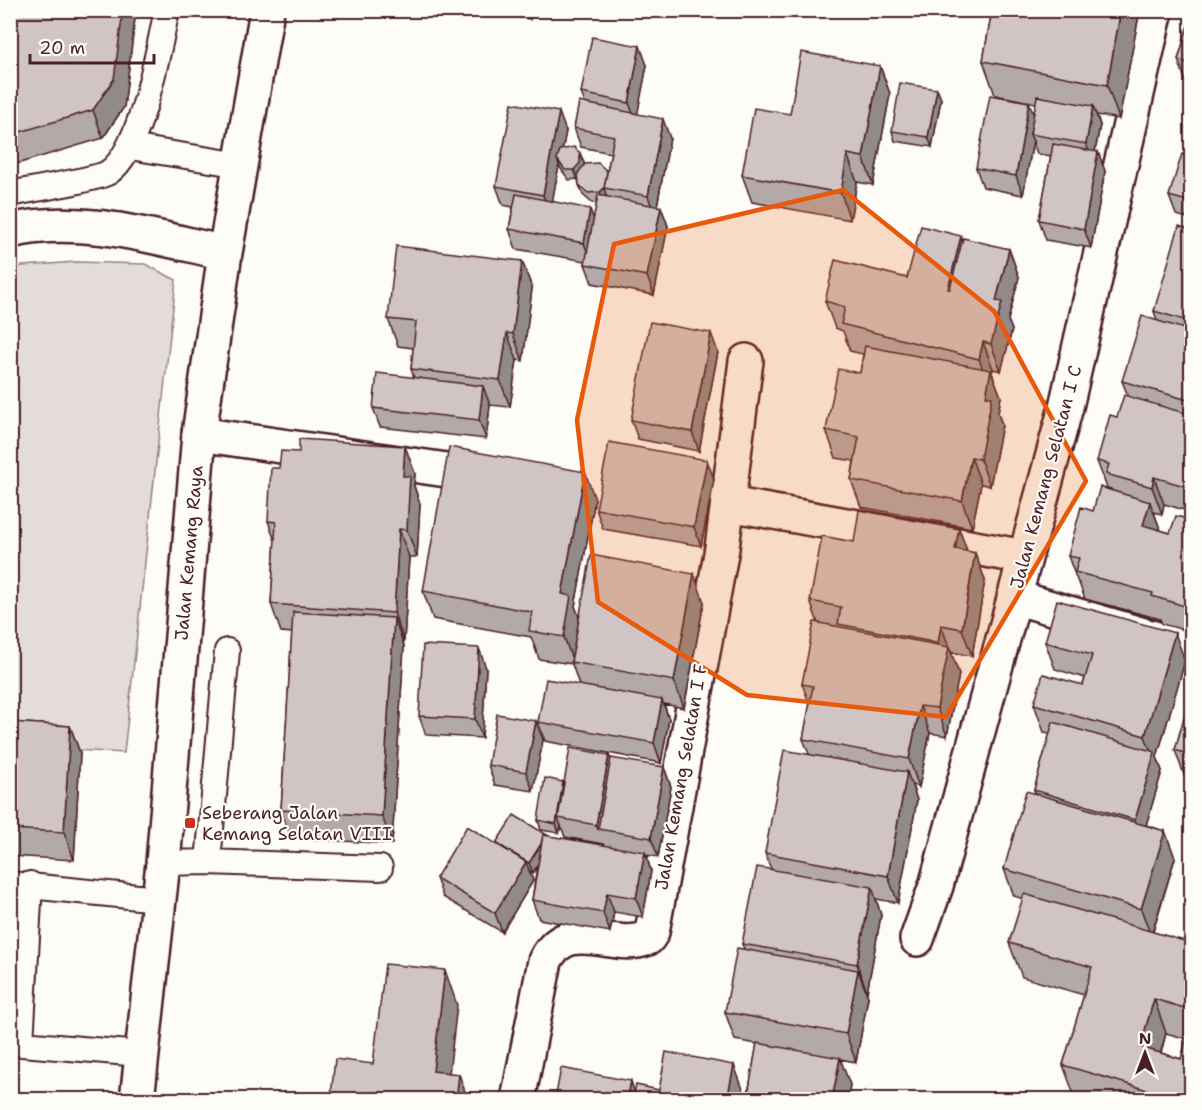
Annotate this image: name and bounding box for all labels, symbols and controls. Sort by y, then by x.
scale bar [30,27,154,65]
text: 20 m [39,36,85,60]
street label: Jalan Kemang Selatan I C [1005,363,1087,591]
street label: Jalan Kemang Raya [169,465,209,641]
street label: Jalan Kemang Selatan I F [649,662,713,892]
place label: Seberang Jalan Kemang Selatan VIII [202,801,392,846]
marker: Seberang Jalan Kemang Selatan VIII [183,816,197,830]
north arrow [1115,1023,1175,1083]
text: N [1139,1028,1151,1049]

